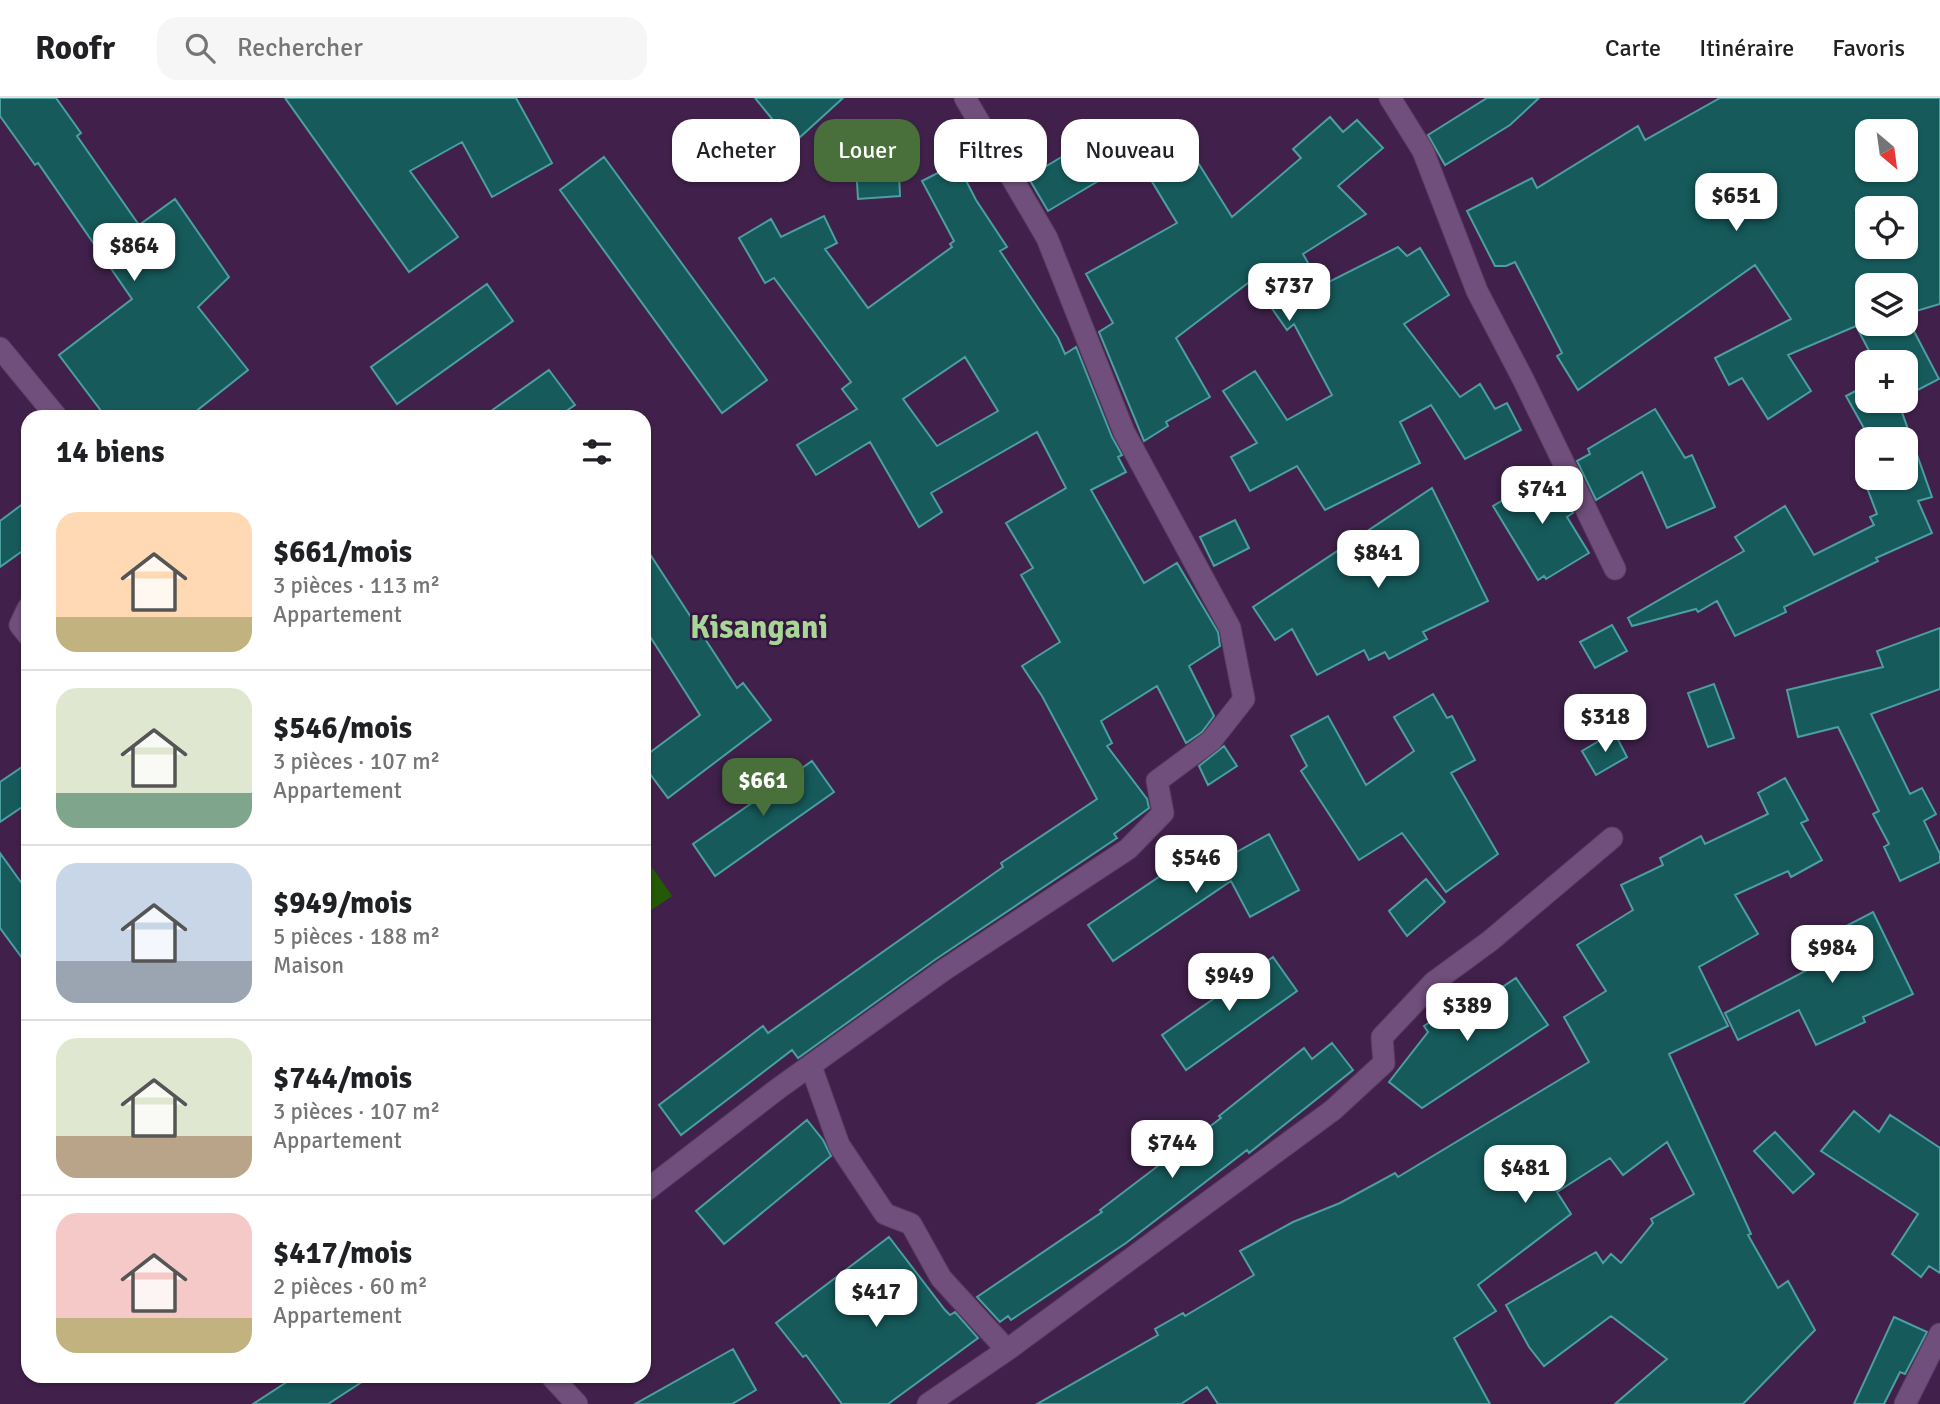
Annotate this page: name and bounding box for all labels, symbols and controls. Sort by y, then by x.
search box [157,17,647,80]
text: Roofr [35,28,115,69]
icon: search [181,29,219,67]
text: Rechercher [237,32,363,64]
text: Carte [1605,33,1661,63]
text: Itinéraire [1699,33,1794,63]
text: Favoris [1832,33,1905,63]
chip: Acheter [672,119,800,182]
chip: Louer [814,119,920,182]
chip: Filtres [934,119,1047,182]
chip: Nouveau [1061,119,1199,182]
north arrow [1855,119,1918,182]
map controls [1855,119,1918,490]
pin: $651 [1695,174,1777,233]
text: $651 [1711,181,1761,210]
button: locate [1855,196,1918,259]
pin: $864 [93,223,175,283]
text: $864 [109,231,159,260]
pin: $737 [1248,264,1330,323]
text: $737 [1264,271,1314,300]
button: layers [1855,273,1918,336]
button: + [1855,350,1918,413]
button: − [1855,427,1918,490]
icon: filters [578,433,616,471]
text: 14 biens [56,434,165,471]
pin: $741 [1501,466,1583,526]
text: $741 [1517,474,1567,503]
pin: $841 [1337,531,1419,590]
text: $661/mois [273,534,412,571]
text: $841 [1353,538,1403,567]
icon: home [112,540,196,624]
text: 3 pièces · 113 m² [273,571,440,600]
text: Appartement [273,600,402,629]
district label: Kisangani [690,608,828,647]
pin: $318 [1564,694,1646,754]
text: $318 [1580,702,1630,731]
text: $546/mois [273,710,412,747]
icon: home [112,716,196,800]
text: 3 pièces · 107 m² [273,747,440,776]
pin: $661 [722,758,804,818]
text: $661 [738,766,788,795]
text: Appartement [273,776,402,805]
pin: $546 [1155,836,1237,895]
text: $546 [1171,843,1221,872]
text: $949/mois [273,885,412,922]
icon: home [112,891,196,975]
text: 5 pièces · 188 m² [273,922,440,951]
pin: $984 [1791,926,1873,985]
text: $984 [1807,933,1857,962]
text: Maison [273,951,344,980]
pin: $949 [1188,954,1270,1013]
text: $949 [1204,961,1254,990]
pin: $389 [1426,984,1508,1043]
text: $389 [1442,991,1492,1020]
text: $744/mois [273,1060,412,1097]
icon: home [112,1066,196,1150]
text: 3 pièces · 107 m² [273,1097,440,1126]
pin: $744 [1131,1121,1213,1180]
text: Appartement [273,1126,402,1155]
text: $744 [1147,1128,1197,1157]
pin: $481 [1484,1146,1566,1205]
text: $481 [1500,1153,1550,1182]
text: $417/mois [273,1235,412,1272]
icon: home [112,1241,196,1325]
pin: $417 [835,1270,917,1329]
text: 2 pièces · 60 m² [273,1272,428,1301]
text: $417 [851,1277,901,1306]
text: Appartement [273,1301,402,1330]

